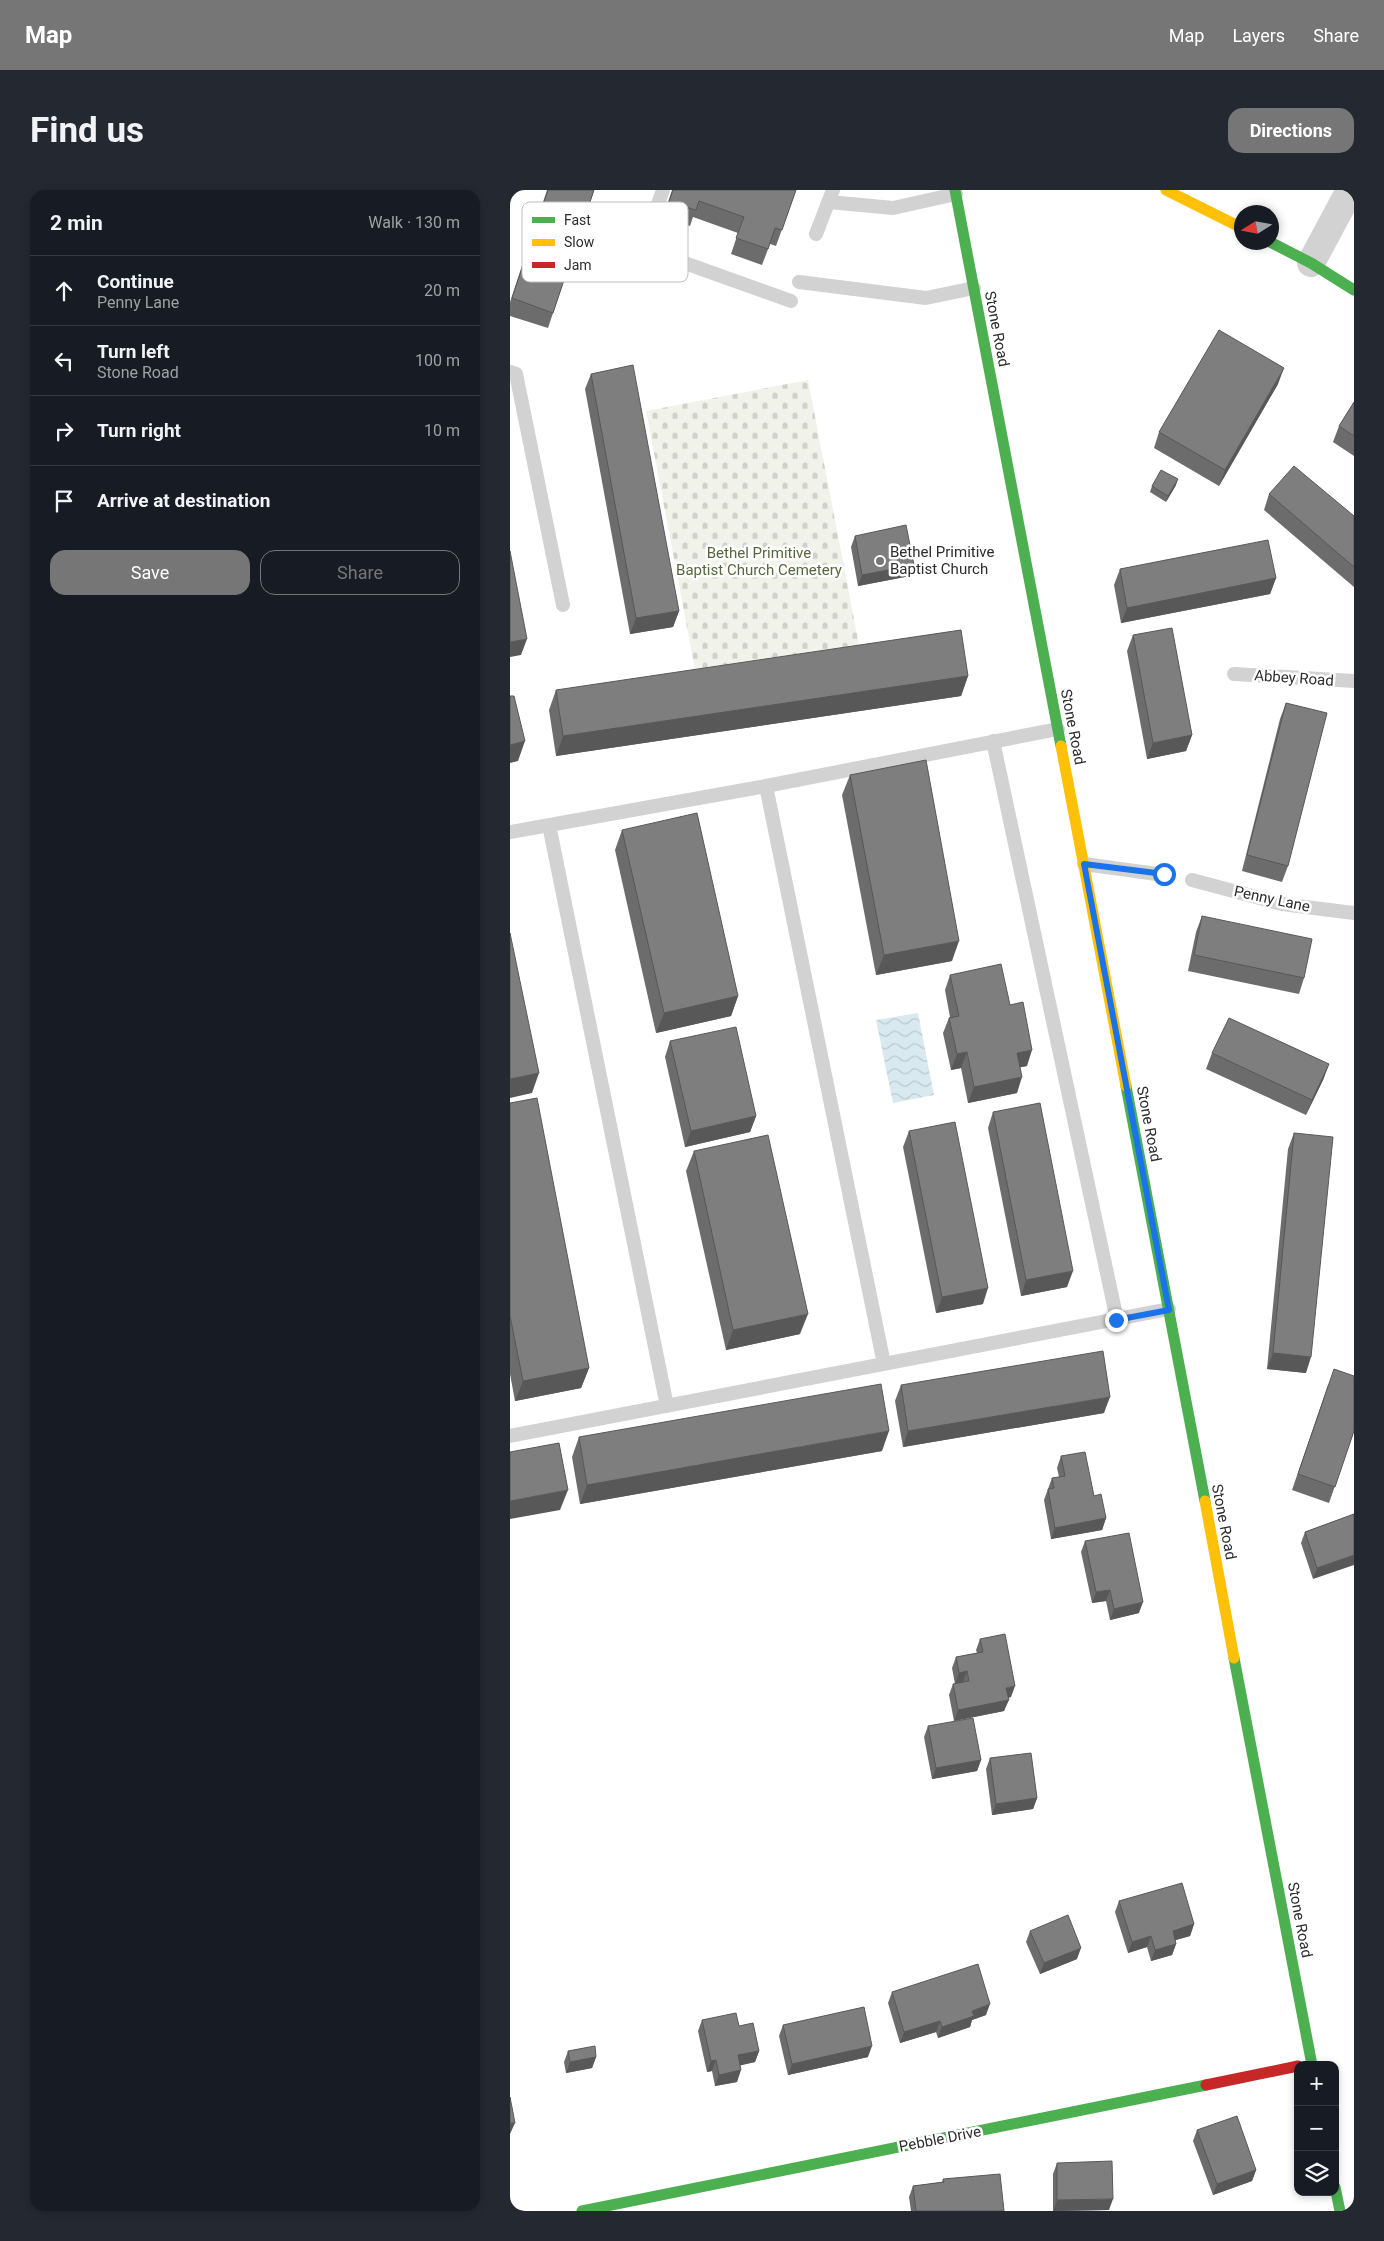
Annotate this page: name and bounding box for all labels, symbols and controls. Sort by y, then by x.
text: Map [25,21,72,49]
text: Map [1169,25,1204,46]
text: Layers [1232,25,1285,46]
text: Share [1313,25,1359,46]
button: Directions [1228,108,1354,153]
text: Find us [30,110,144,151]
legend [522,202,688,282]
north arrow [1234,205,1279,250]
text: 2 min [50,211,103,235]
text: Fast [564,212,591,228]
text: Walk · 130 m [368,213,460,232]
text: Slow [564,234,595,250]
text: Jam [564,257,592,273]
text: Continue [97,270,174,293]
icon: ahead [50,277,78,305]
text: 20 m [424,281,460,300]
street label: Stone Road [981,290,1013,368]
text: Penny Lane [97,293,179,312]
text: Turn left [97,340,170,363]
icon: left [50,347,78,375]
text: 100 m [415,351,460,370]
text: Stone Road [97,363,179,382]
icon: right [50,417,78,445]
text: Turn right [97,419,181,442]
text: 10 m [424,421,460,440]
icon: arrive [50,487,78,515]
text: Arrive at destination [97,489,270,512]
place label: Bethel Primitive Baptist Church [890,543,995,578]
park label: Bethel Primitive Baptist Church Cemetery [676,544,842,579]
button: Save [50,550,250,595]
button: Share [260,550,460,595]
marker: Bethel Primitive Baptist Church [874,555,886,567]
street label: Abbey Road [1254,666,1334,690]
street label: Stone Road [1057,688,1089,766]
route start [1153,863,1176,886]
street label: Penny Lane [1232,882,1312,916]
street label: Stone Road [1133,1085,1165,1163]
route end [1105,1309,1128,1332]
street label: Stone Road [1208,1483,1240,1561]
street label: Stone Road [1284,1881,1316,1959]
map controls [1294,2061,1339,2196]
button: + [1294,2061,1339,2106]
button: − [1294,2106,1339,2151]
street label: Pebble Drive [897,2122,983,2156]
button: layers [1294,2151,1339,2196]

